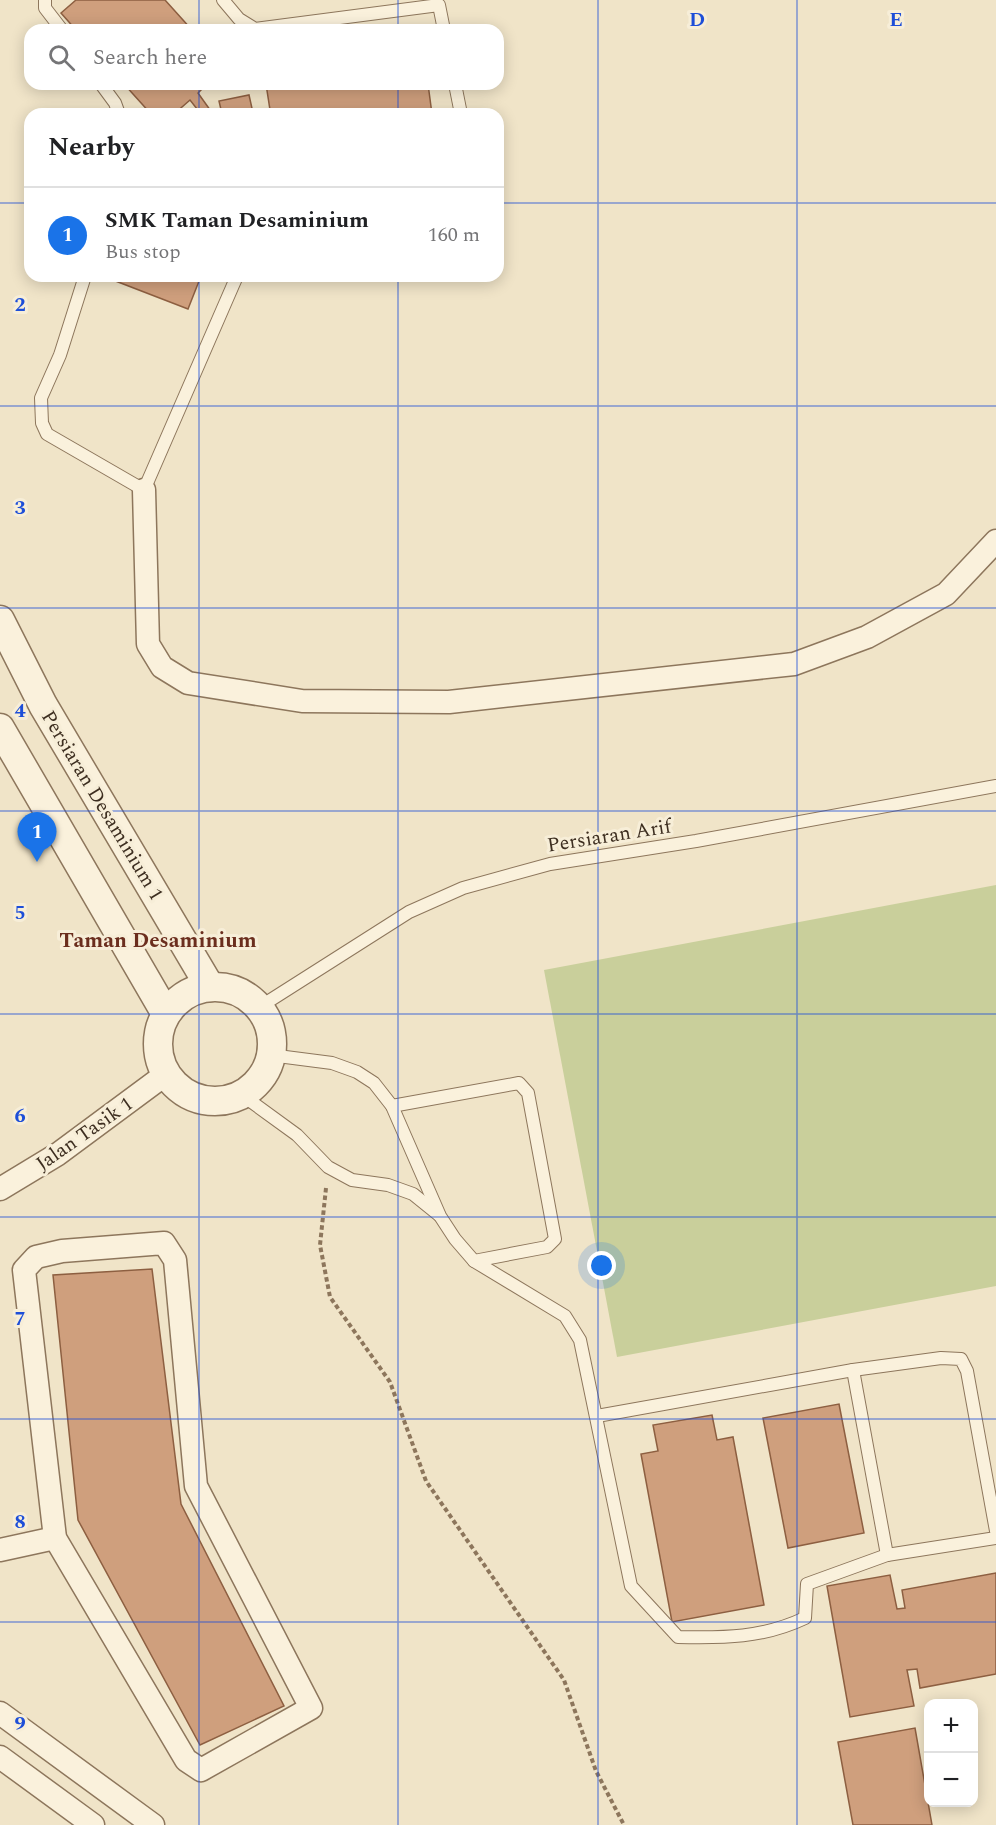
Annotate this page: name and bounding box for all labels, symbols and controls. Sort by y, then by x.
text: D [689,5,705,35]
text: E [889,5,903,35]
search box [24,24,504,90]
icon: search [45,41,78,74]
text: Search here [93,41,207,74]
text: Nearby [48,127,134,167]
text: SMK Taman Desaminium [105,204,369,237]
text: 1 [62,220,73,250]
text: 160 m [428,220,480,250]
text: Bus stop [105,237,181,267]
text: 2 [14,290,26,320]
text: 3 [14,493,26,523]
text: 4 [14,696,26,726]
street label: Persiaran Desaminium 1 [37,706,169,904]
street label: Persiaran Arif [545,811,675,861]
pin: 1 [18,812,57,862]
text: 5 [14,898,26,928]
district label: Taman Desaminium [59,925,257,957]
street label: Jalan Tasik 1 [30,1089,139,1178]
text: 6 [14,1101,26,1131]
your location [587,1251,616,1280]
text: 7 [14,1304,26,1334]
text: 8 [14,1507,26,1537]
map controls [924,1699,978,1807]
button: + [924,1699,978,1753]
text: 9 [14,1709,26,1739]
button: − [924,1753,978,1807]

